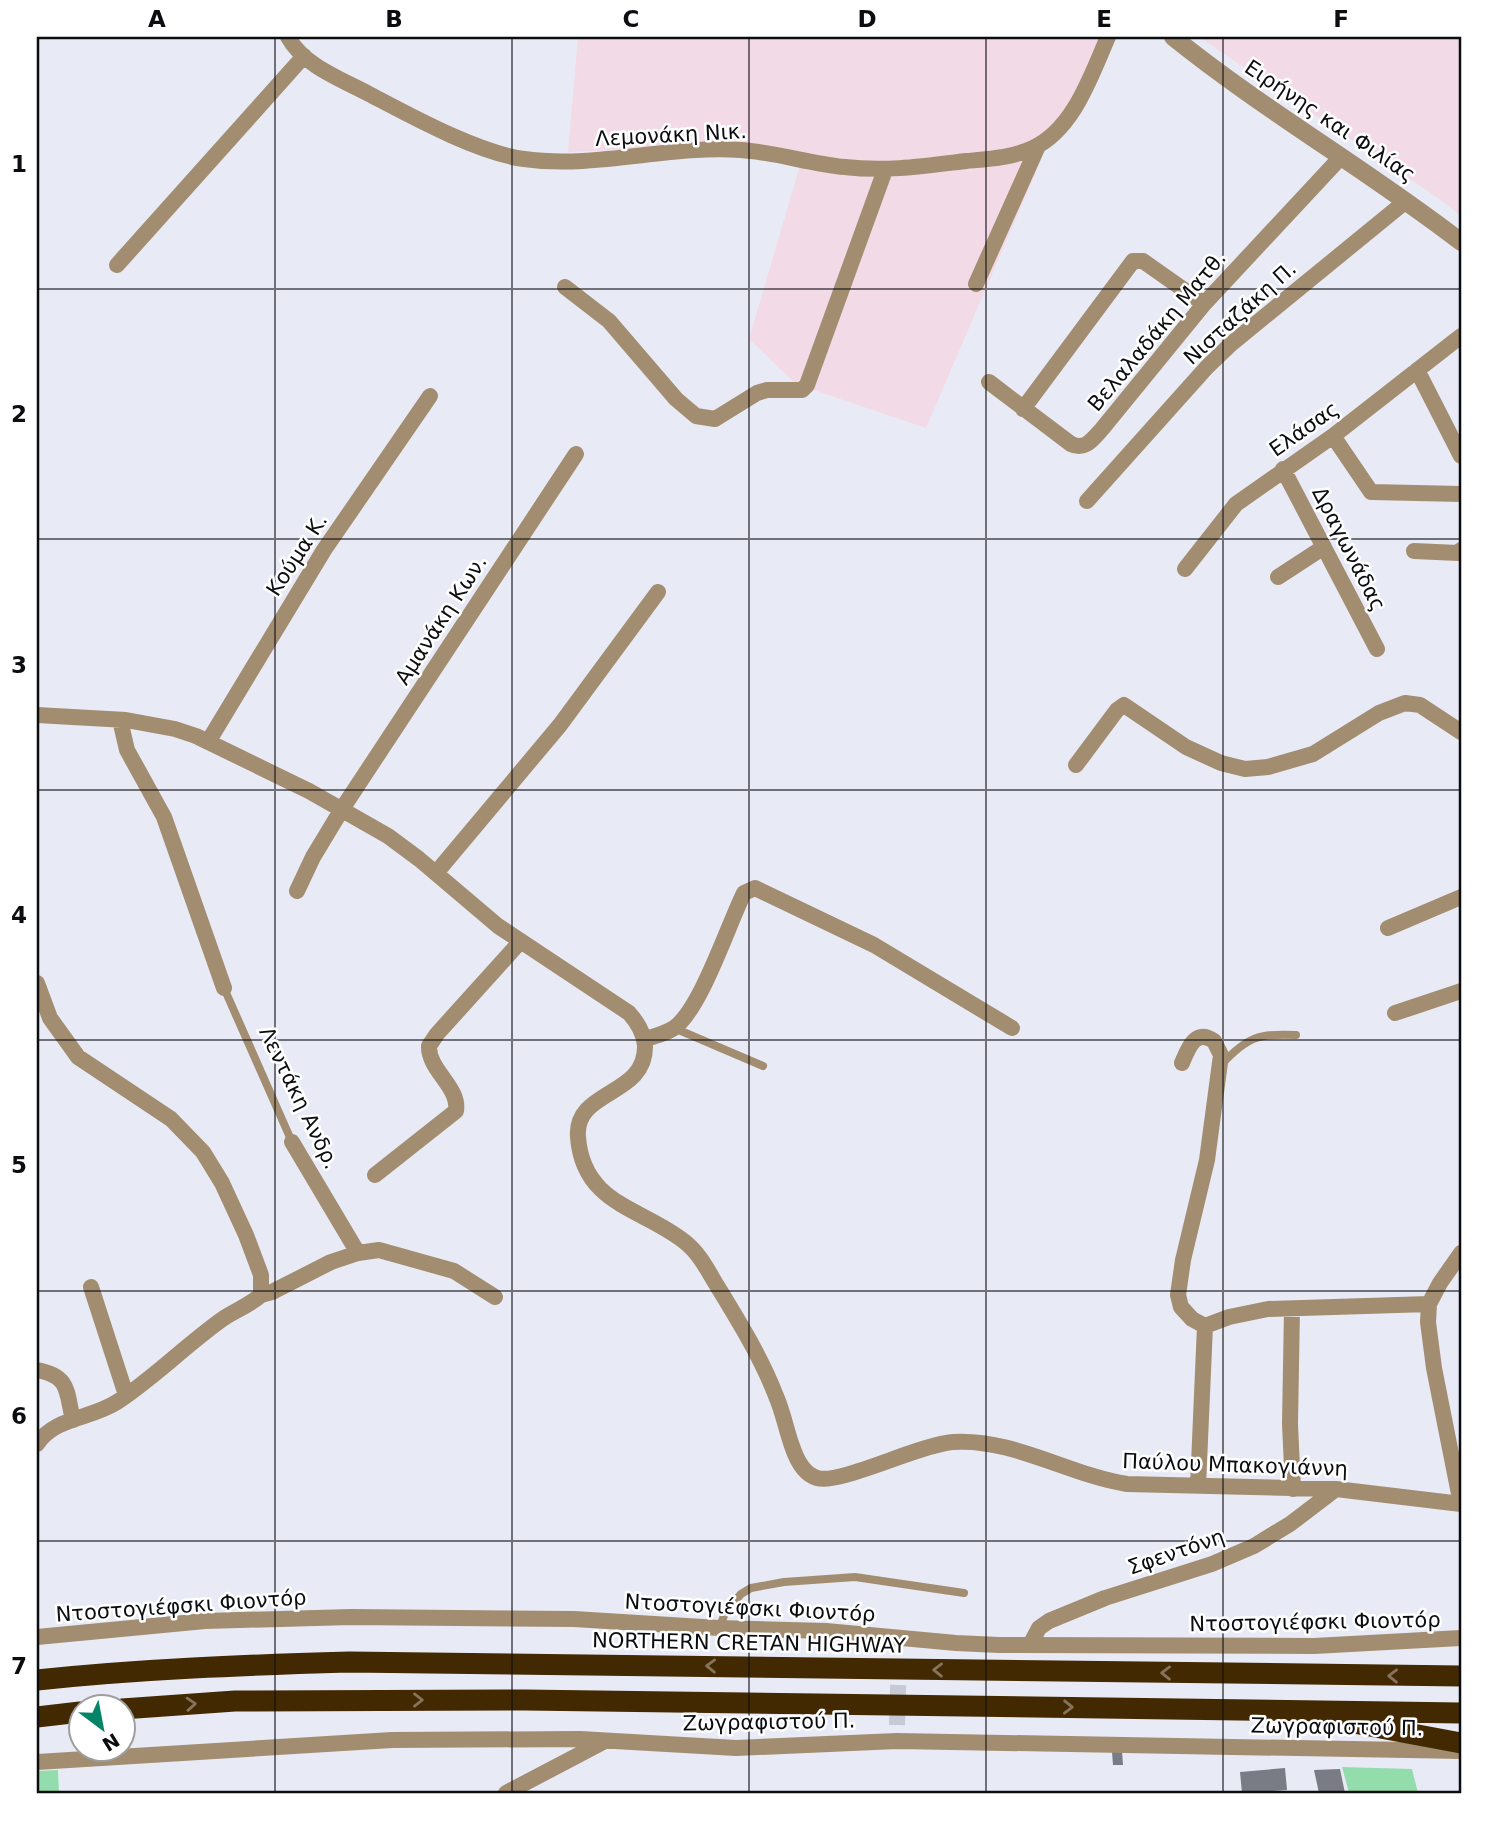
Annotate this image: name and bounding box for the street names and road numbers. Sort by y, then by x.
street label: Ειρήνης και Φιλίας [1240,55,1420,187]
street label: Λεμονάκη Νικ. [595,119,747,151]
street label: Βελαλαδάκη Ματθ. [1083,246,1231,416]
street label: Νισταζάκη Π. [1179,256,1301,370]
street label: Ελάσας [1265,397,1343,461]
street label: Δραγωνάδας [1307,483,1391,615]
street label: Κούμα Κ. [262,509,332,601]
street label: Αμανάκη Κων. [390,551,492,689]
street label: Λεντάκη Ανδρ. [254,1023,344,1173]
street label: Παύλου Μπακογιάννη [1122,1449,1348,1481]
street label: Σφεντόνη [1124,1524,1228,1580]
street label: Ντοστογιέφσκι Φιοντόρ [55,1585,307,1627]
street label: Ντοστογιέφσκι Φιοντόρ [624,1589,876,1627]
street label: Ντοστογιέφσκι Φιοντόρ [1189,1608,1441,1636]
street label: NORTHERN CRETAN HIGHWAY [592,1628,906,1658]
street label: Ζωγραφιστού Π. [682,1708,856,1736]
street label: Ζωγραφιστού Π. [1250,1713,1424,1741]

